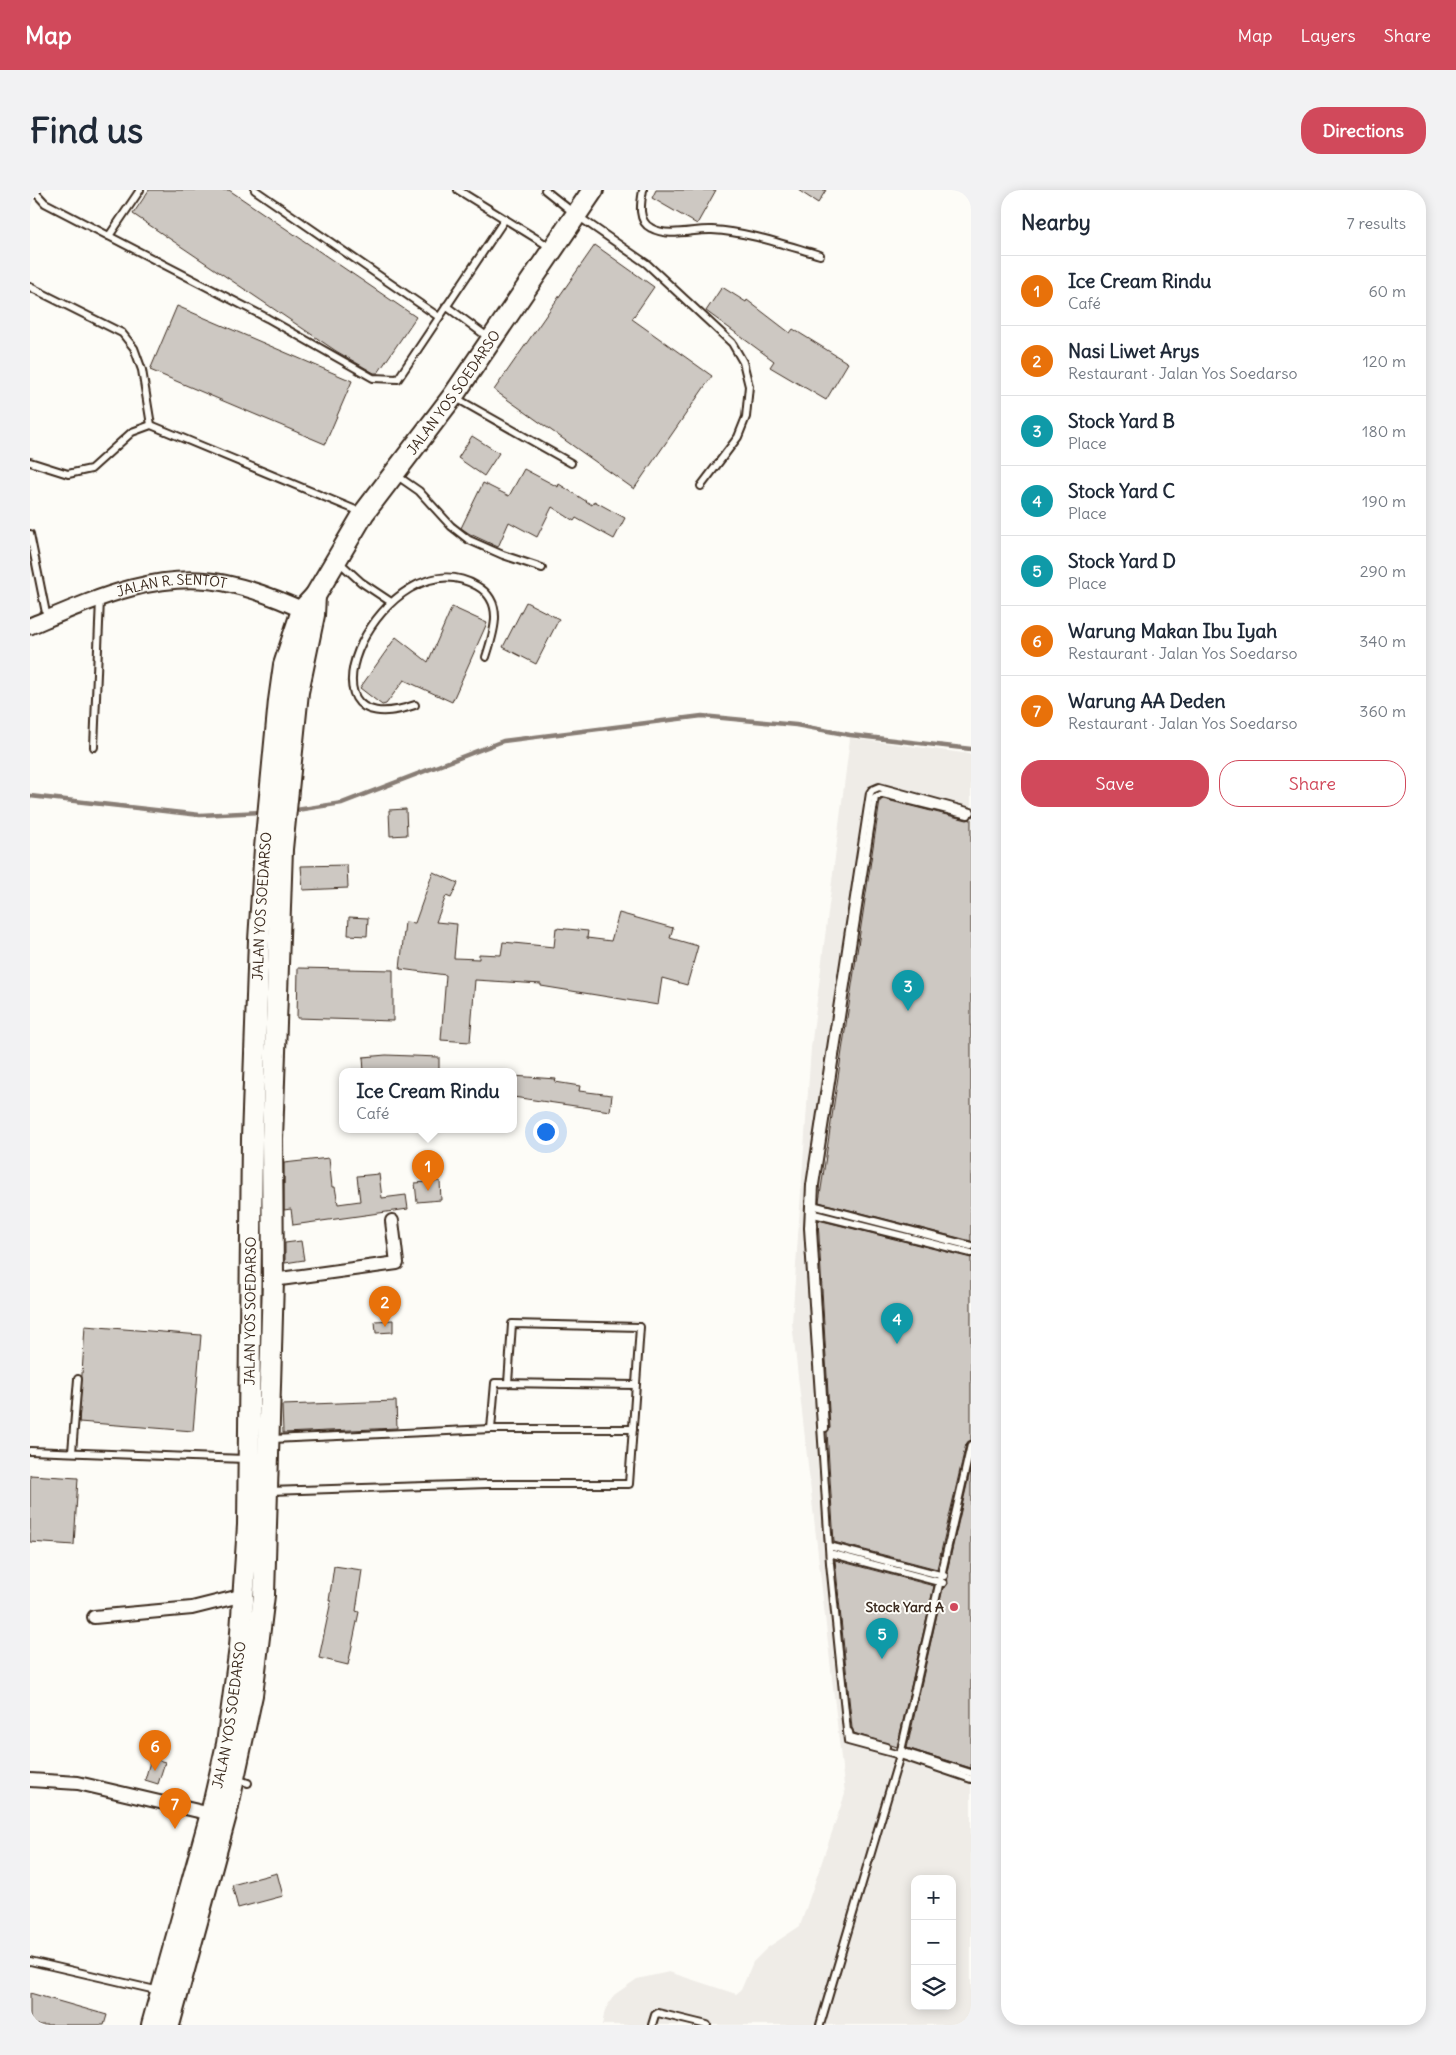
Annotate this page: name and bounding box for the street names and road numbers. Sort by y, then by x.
street label: JALAN YOS SOEDARSO [403,327,504,458]
street label: JALAN R. SENTOT [114,571,228,601]
street label: JALAN YOS SOEDARSO [249,831,275,981]
street label: JALAN YOS SOEDARSO [240,1236,260,1386]
street label: JALAN YOS SOEDARSO [208,1641,249,1790]

